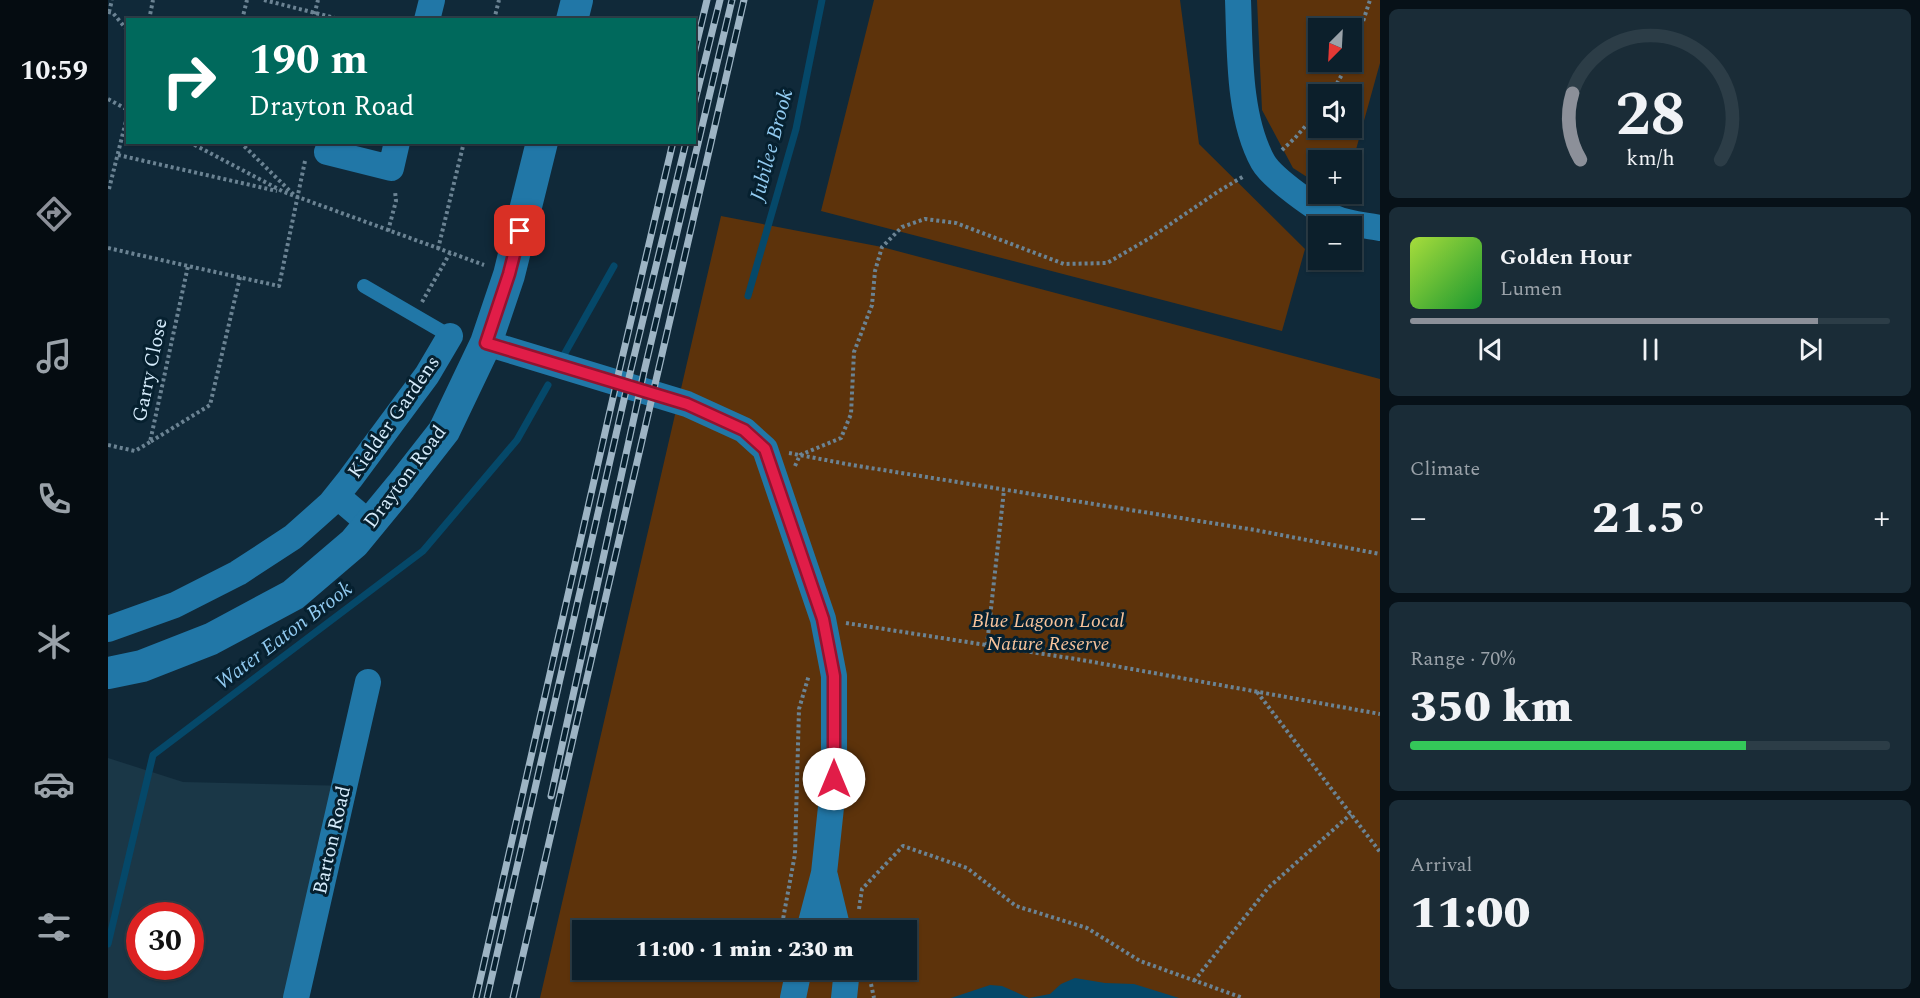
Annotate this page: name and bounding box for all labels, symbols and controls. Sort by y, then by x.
north arrow [1308,18,1362,72]
map controls [1308,18,1362,270]
text: 190 m [249,29,368,92]
icon: right [150,42,228,120]
text: 10:59 [20,50,88,92]
text: 28 [1615,69,1685,164]
button: sound [1308,84,1362,138]
water label: Jubilee Brook [741,85,802,206]
text: Drayton Road [249,86,414,128]
text: km/h [1626,143,1674,176]
button: + [1308,150,1362,204]
icon: directions [33,193,75,235]
pin [494,205,545,256]
icon: arrive [503,214,536,247]
button: − [1308,216,1362,270]
text: Golden Hour [1500,241,1632,274]
text: Lumen [1500,274,1562,304]
street label: Garry Close [124,315,176,425]
icon: previous [1474,333,1507,366]
icon: pause [1634,333,1667,366]
icon: next [1794,333,1827,366]
icon: music [33,335,75,377]
street label: Kielder Gardens [340,349,448,485]
street label: Drayton Road [356,419,454,535]
text: Climate [1410,454,1480,484]
icon: phone [33,478,75,520]
text: 21.5° [1592,484,1708,553]
text: − [1410,493,1427,543]
text: + [1873,493,1890,543]
water label: Water Eaton Brook [208,573,360,699]
park label: Blue Lagoon Local Nature Reserve [972,606,1124,659]
icon: climate [33,621,75,663]
text: Range · 70% [1410,644,1515,674]
text: 350 km [1410,673,1572,742]
position arrow [802,747,866,811]
icon: car [33,763,75,805]
street label: Barton Road [305,783,359,897]
text: Arrival [1410,850,1472,880]
text: 11:00 [1410,879,1531,948]
speed limit sign: 30 [126,902,204,980]
icon: filters [33,906,75,948]
text: 11:00 · 1 min · 230 m [635,933,854,966]

